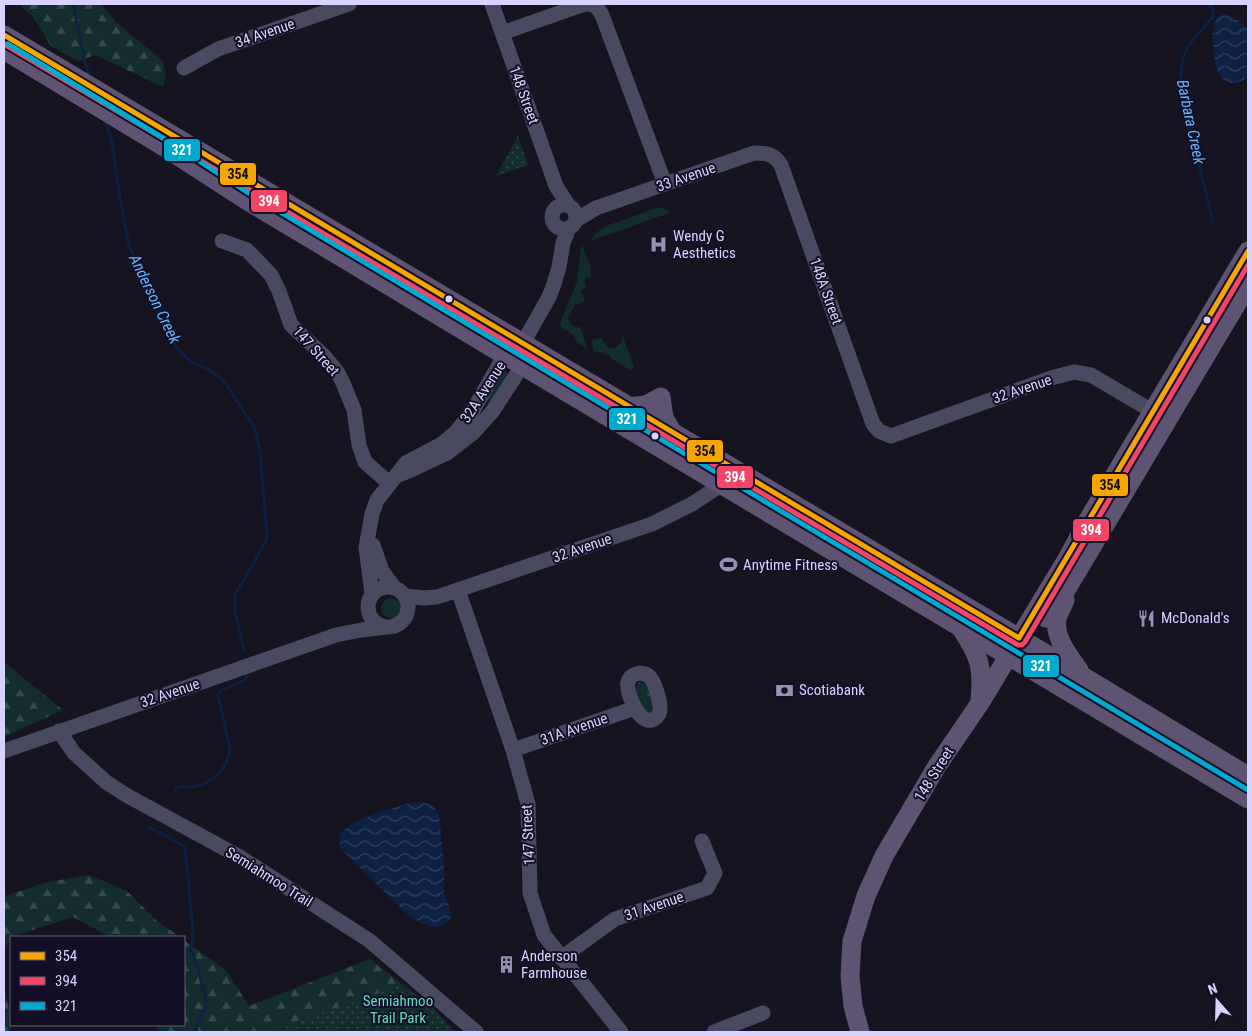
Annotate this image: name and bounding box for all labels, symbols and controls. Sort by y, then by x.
street label: 34 Avenue [233,14,297,52]
street label: 148 Street [505,63,543,127]
water label: Barbara Creek [1173,78,1209,167]
line badge: 321 [163,138,201,162]
text: 321 [171,142,193,158]
street label: 33 Avenue [654,158,718,196]
line badge: 354 [219,162,257,186]
text: 354 [227,166,249,182]
line badge: 394 [250,189,288,213]
text: 394 [258,193,280,209]
place label: Wendy G Aesthetics [673,227,736,262]
hospital icon: Wendy G Aesthetics [649,235,669,255]
water label: Anderson Creek [125,250,185,348]
street label: 148A Street [806,255,846,327]
unlabelled marker [444,294,454,304]
unlabelled marker [1202,315,1212,325]
street label: 147 Street [289,322,343,380]
street label: 32A Avenue [456,358,510,426]
street label: 32 Avenue [990,370,1054,408]
line badge: 321 [608,407,646,431]
text: 321 [616,411,638,427]
unlabelled marker [650,431,660,441]
line badge: 354 [686,439,724,463]
text: 354 [694,443,716,459]
line badge: 394 [716,465,754,489]
text: 394 [724,469,746,485]
line badge: 354 [1091,473,1129,497]
text: 354 [1099,477,1121,493]
line badge: 394 [1072,518,1110,542]
text: 394 [1080,522,1102,538]
street label: 32 Avenue [550,529,614,567]
sports icon: Anytime Fitness [719,555,739,575]
place label: Anytime Fitness [743,556,838,574]
restaurant icon: McDonald's [1137,608,1157,628]
place label: McDonald's [1161,609,1230,627]
line badge: 321 [1022,654,1060,678]
text: 321 [1030,658,1052,674]
street label: 32 Avenue [138,674,202,712]
bank icon: Scotiabank [775,680,795,700]
place label: Scotiabank [799,681,865,699]
street label: 31A Avenue [538,709,610,749]
street label: 148 Street [910,743,958,805]
street label: 147 Street [517,804,539,866]
street label: Semiahmoo Trail [222,843,316,911]
street label: 31 Avenue [622,887,686,925]
legend [10,936,185,1026]
text: 354 [55,947,77,965]
place label: Anderson Farmhouse [521,947,587,982]
building icon: Anderson Farmhouse [497,955,517,975]
text: 394 [55,972,77,990]
north arrow [1192,976,1242,1026]
text: N [1206,980,1219,998]
park label: Semiahmoo Trail Park [363,992,433,1027]
text: 321 [55,997,77,1015]

